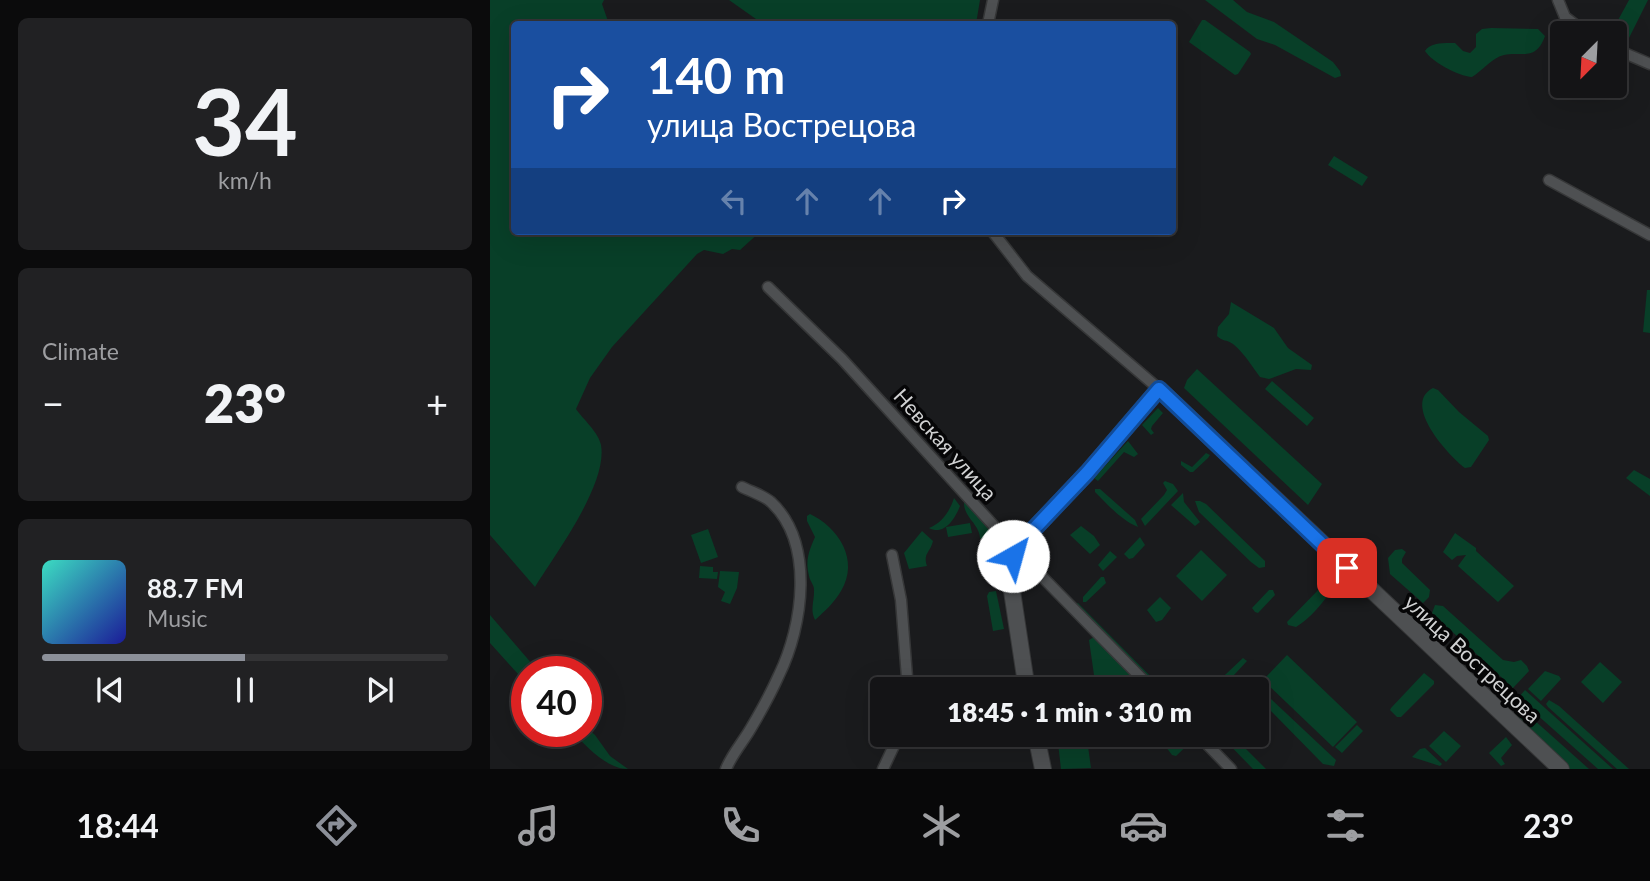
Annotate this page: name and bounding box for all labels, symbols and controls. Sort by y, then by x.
north arrow [1550,21,1628,98]
map controls [1550,21,1627,98]
text: 140 m [647,46,785,104]
icon: right [532,49,623,140]
text: 34 [192,66,298,175]
text: улица Вострецова [647,105,916,144]
text: km/h [218,166,272,194]
icon: left [715,182,753,220]
icon: ahead [788,182,826,220]
icon: ahead [861,182,899,220]
icon: right [934,182,972,220]
text: Climate [42,337,119,365]
text: 23° [204,372,286,434]
text: − [42,380,64,426]
text: + [426,380,448,426]
street label: Невская улица [889,383,1003,505]
position arrow [976,519,1050,593]
pin [1317,538,1377,598]
icon: arrive [1328,549,1366,587]
text: 88.7 FM [147,572,244,604]
street label: улица Вострецова [1400,589,1546,727]
text: Music [147,604,207,632]
speed limit sign: 40 [511,656,602,747]
icon: previous [91,671,129,709]
icon: pause [226,671,264,709]
icon: next [361,671,399,709]
text: 18:45 · 1 min · 310 m [947,696,1192,728]
icon: directions [312,801,361,850]
icon: music [514,801,563,850]
icon: phone [716,801,765,850]
icon: climate [917,801,966,850]
icon: car [1119,801,1168,850]
icon: filters [1321,801,1370,850]
text: 18:44 [76,806,159,845]
text: 23° [1523,806,1573,845]

